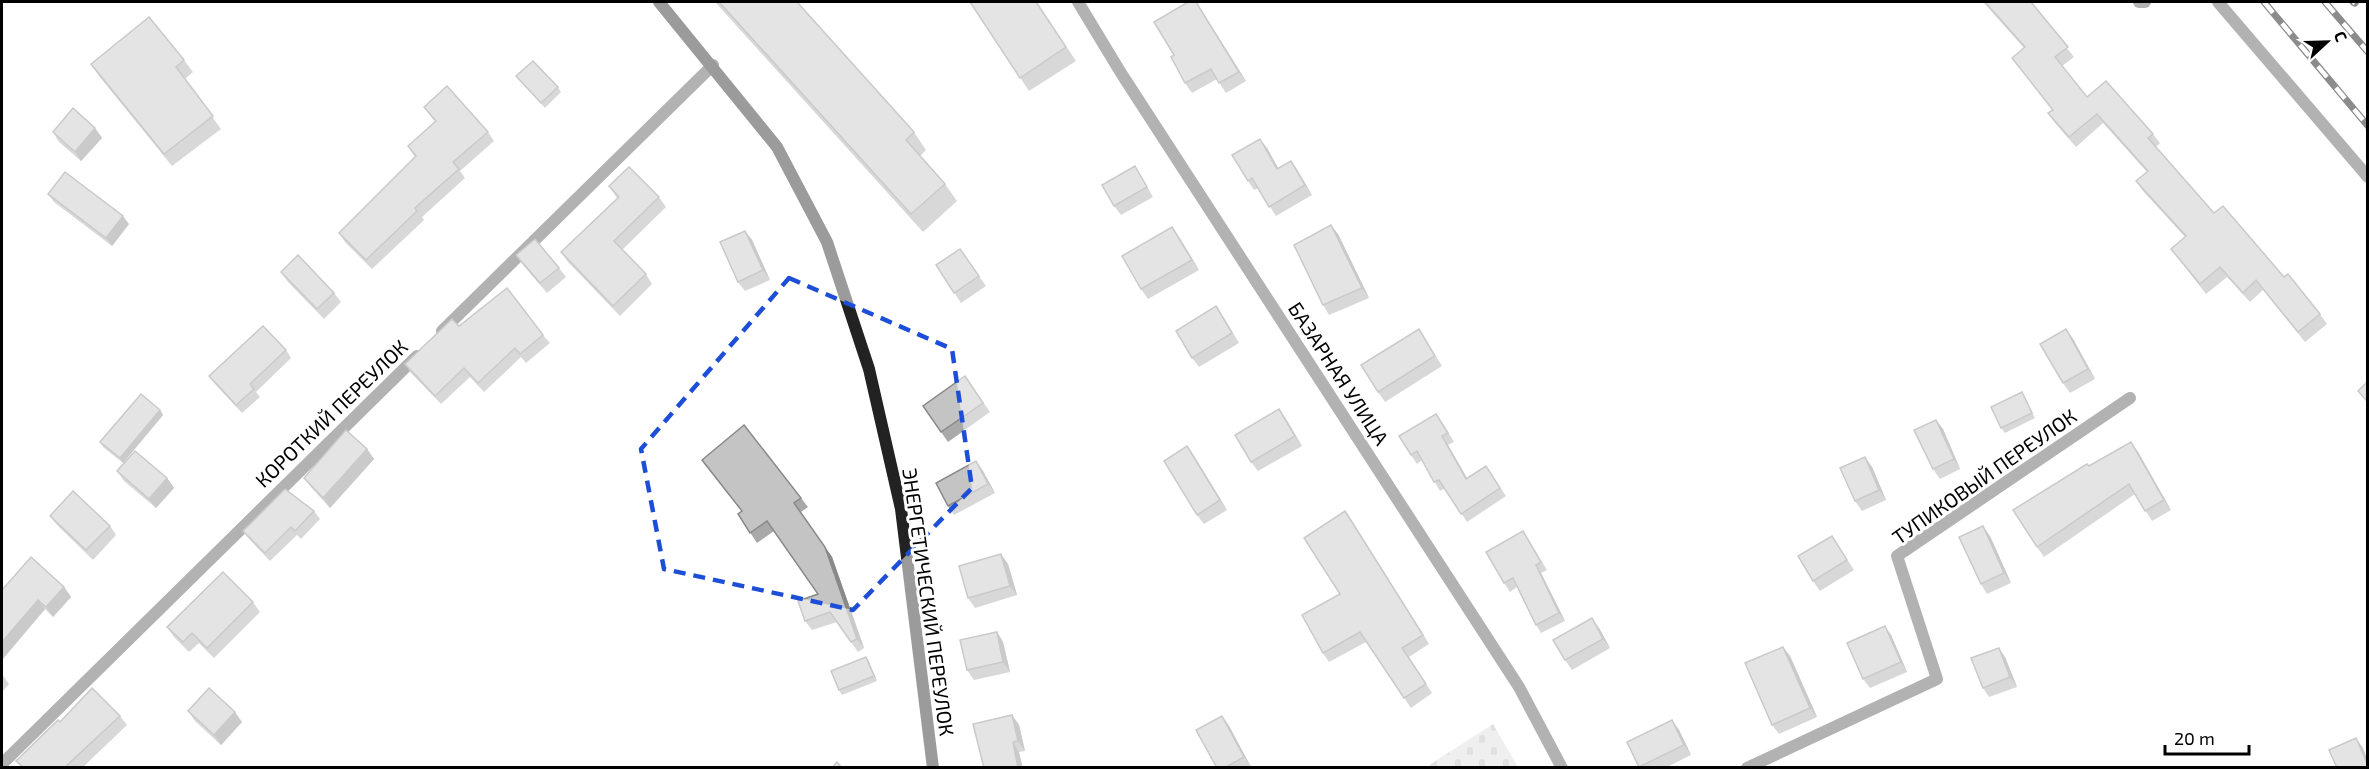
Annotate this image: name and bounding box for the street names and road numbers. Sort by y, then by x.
street label: БАЗАРНАЯ УЛИЦА [1284,297,1394,449]
street label: КОРОТКИЙ ПЕРЕУЛОК [250,334,412,492]
street label: ТУПИКОВЫЙ ПЕРЕУЛОК [1887,403,2081,549]
street label: ЭНЕРГЕТИЧЕСКИЙ ПЕРЕУЛОК [898,466,960,738]

